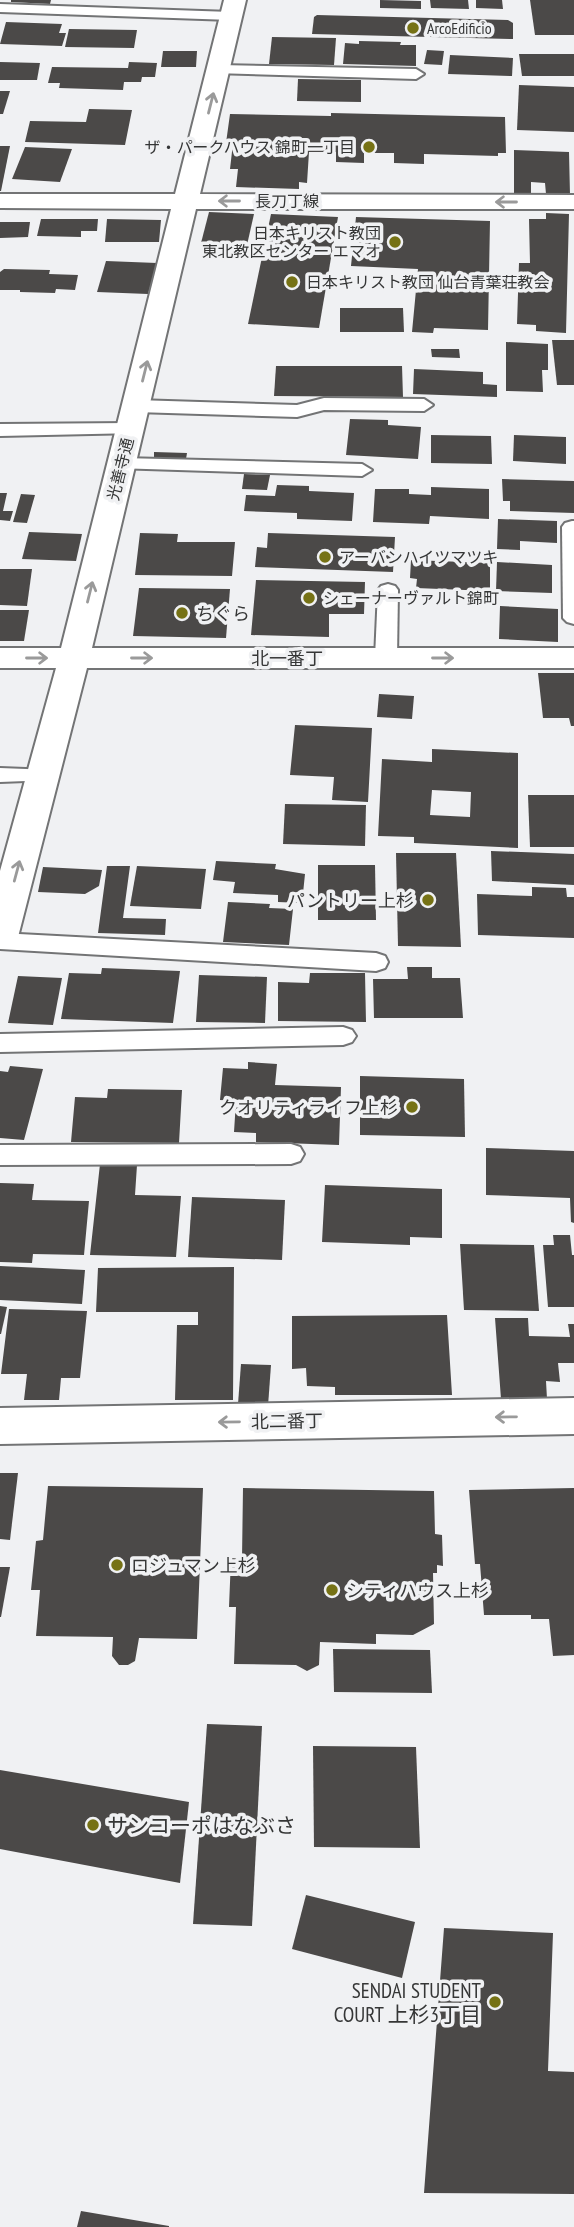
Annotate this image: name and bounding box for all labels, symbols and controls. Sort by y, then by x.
place label: ArcoEdificio [427,18,492,38]
marker: ArcoEdificio [405,20,421,36]
one-way arrow [205,92,218,115]
place label: ザ・パークハウス 錦町一丁目 [144,137,355,157]
marker: ザ・パークハウス 錦町一丁目 [361,139,377,155]
street label: 長刀丁線 [255,191,319,211]
one-way arrow [218,194,241,208]
one-way arrow [495,195,518,209]
place label: 日本キリスト教団 東北教区センター エマオ [202,223,381,261]
marker: 日本キリスト教団 東北教区センター エマオ [387,234,403,250]
place label: 日本キリスト教団 仙台青葉荘教会 [306,272,549,292]
marker: 日本キリスト教団 仙台青葉荘教会 [284,274,300,290]
one-way arrow [139,360,152,383]
street label: 光善寺通 [103,436,137,502]
place label: アーバンハイツマツキ [339,547,498,567]
marker: アーバンハイツマツキ [317,549,333,565]
one-way arrow [84,581,97,604]
place label: シェーナーヴァルト錦町 [323,588,499,608]
marker: シェーナーヴァルト錦町 [301,590,317,606]
place label: ちぐら [196,602,250,625]
marker: ちぐら [174,605,190,621]
street label: 北一番丁 [251,647,323,670]
one-way arrow [25,651,48,665]
one-way arrow [130,651,153,665]
one-way arrow [431,651,454,665]
one-way arrow [11,861,24,883]
place label: パントリー上杉 [287,889,414,912]
marker: パントリー上杉 [420,892,436,908]
place label: クオリティライフ上杉 [219,1096,398,1119]
marker: クオリティライフ上杉 [404,1099,420,1115]
street label: 北二番丁 [251,1409,323,1433]
one-way arrow [495,1410,518,1424]
one-way arrow [218,1415,241,1428]
place label: ロジュマン上杉 [131,1554,256,1577]
marker: ロジュマン上杉 [109,1557,125,1573]
place label: シティハウス上杉 [346,1579,489,1602]
marker: シティハウス上杉 [324,1582,340,1598]
place label: サンコーポはなぶさ [107,1812,296,1839]
marker: サンコーポはなぶさ [85,1817,101,1833]
place label: SENDAI STUDENT COURT 上杉3丁目 [334,1977,482,2028]
marker: SENDAI STUDENT COURT 上杉3丁目 [487,1994,503,2010]

